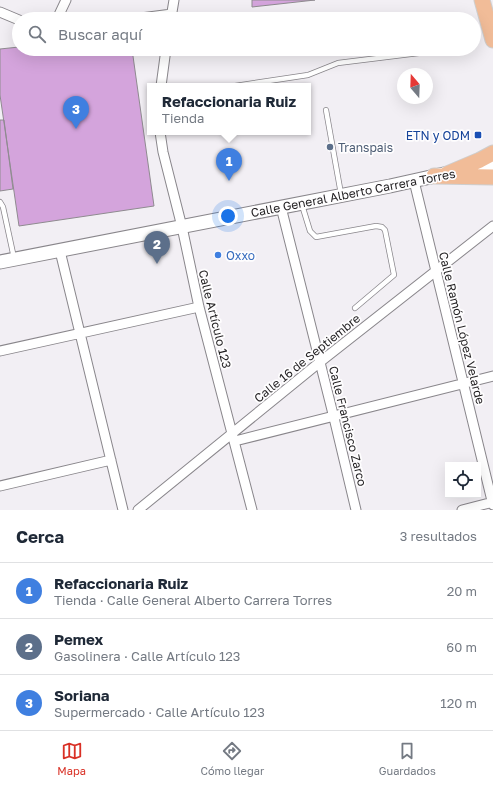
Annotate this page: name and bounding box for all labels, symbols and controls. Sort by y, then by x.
search box [12,12,481,56]
icon: search [26,23,48,45]
text: Buscar aquí [58,25,142,43]
north arrow [397,68,433,104]
popup [147,83,311,135]
text: Refaccionaria Ruiz [162,92,296,110]
pin: 3 [63,96,89,129]
text: Tienda [162,110,204,126]
place label: ETN y ODM [406,128,470,143]
marker: ETN y ODM [473,130,483,140]
place label: Transpais [338,140,393,155]
marker: Transpais [325,142,335,152]
pin: 1 [216,148,242,181]
street label: Calle General Alberto Carrera Torres [250,166,456,220]
your location [218,206,238,226]
pin: 2 [144,231,170,264]
place label: Oxxo [226,248,255,263]
marker: Oxxo [213,250,223,260]
street label: Calle Ramón López Velarde [436,250,488,406]
street label: Calle Artículo 123 [196,268,234,370]
street label: Calle 16 de Septiembre [251,310,363,405]
street label: Calle Francisco Zarco [326,364,370,488]
map controls [445,462,481,498]
button: locate [445,462,481,498]
text: Cerca [16,526,64,547]
text: 3 resultados [400,528,477,544]
text: Refaccionaria Ruiz [54,574,188,592]
text: 1 [26,583,32,599]
text: 20 m [447,583,477,599]
text: Tienda · Calle General Alberto Carrera Torres [54,592,332,608]
text: Pemex [54,630,103,648]
text: 2 [25,639,33,655]
text: 60 m [446,639,477,655]
text: Gasolinera · Calle Artículo 123 [54,648,240,664]
text: Soriana [54,686,110,704]
text: 3 [25,695,33,711]
text: 120 m [440,695,477,711]
text: Supermercado · Calle Artículo 123 [54,704,265,720]
tab: Mapa [57,740,86,777]
tab: Cómo llegar [200,740,264,777]
tab: Guardados [379,740,436,777]

